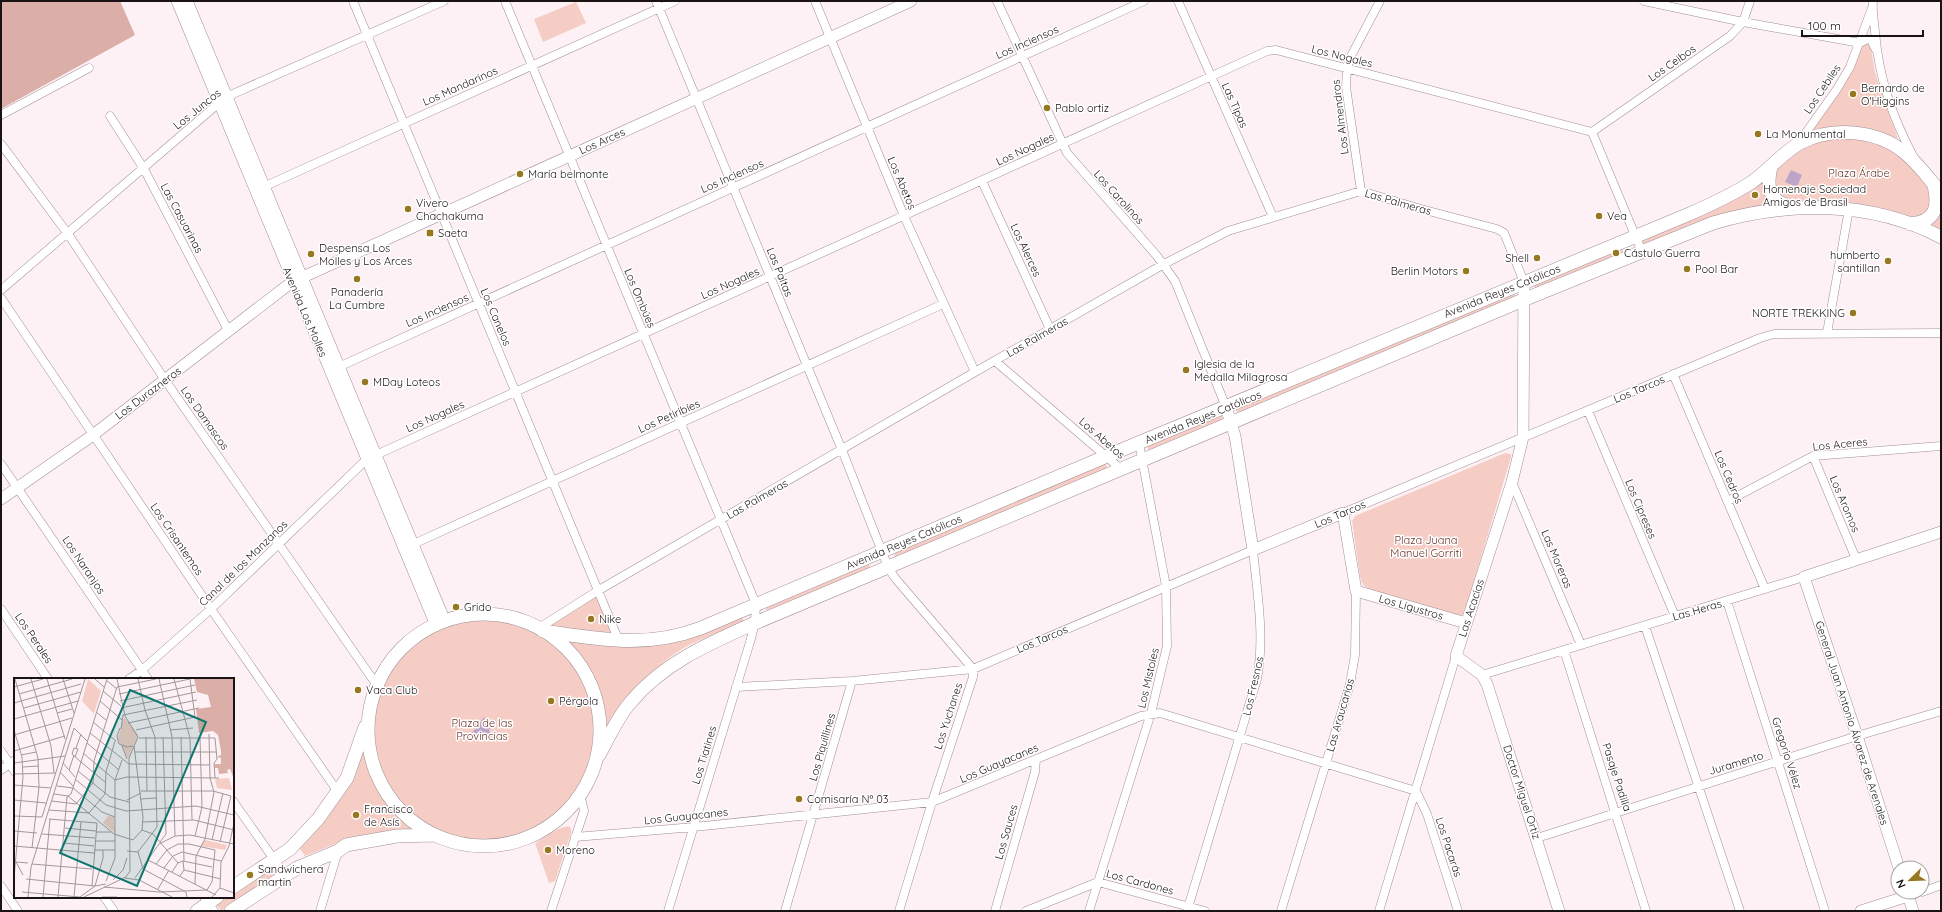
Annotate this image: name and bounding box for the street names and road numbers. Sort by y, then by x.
street label: Los Inciensos [993,22,1061,62]
street label: Los Nogales [1310,42,1374,70]
street label: Los Ceibos [1646,42,1698,84]
street label: Los Cebiles [1800,62,1844,116]
street label: Los Mandarinos [420,63,500,109]
street label: Los Almendros [1328,79,1352,155]
street label: Las Tipas [1219,80,1251,130]
street label: Los Juncos [170,86,224,132]
street label: Los Arces [577,125,627,157]
street label: Los Nogales [994,129,1056,169]
street label: Los Abetos [885,154,919,212]
street label: Los Inciensos [698,156,766,196]
street label: Los Carolinos [1091,167,1147,227]
street label: Las Casuarinas [158,181,206,255]
street label: Las Palmeras [1363,186,1433,218]
street label: Los Alerces [1008,221,1044,279]
street label: Las Paltas [764,245,796,299]
street label: Avenida Reyes Católicos [1442,261,1562,321]
street label: Los Nogales [699,264,761,302]
street label: Avenida Los Molles [280,265,330,359]
street label: Los Ombúes [621,266,659,330]
street label: Los Canelos [478,286,514,348]
street label: Los Inciensos [403,290,471,330]
street label: Las Palmeras [1004,314,1070,360]
street label: Los Durazneros [112,364,184,422]
street label: Los Tarcos [1611,372,1667,406]
street label: Los Damascos [178,383,232,453]
street label: Avenida Reyes Católicos [1143,387,1263,447]
street label: Los Petiribíes [636,396,702,436]
street label: Los Nogales [404,397,466,435]
street label: Los Abetos [1076,414,1128,462]
street label: Los Aceres [1812,434,1868,454]
street label: Los Cedros [1712,448,1746,506]
street label: Los Aromos [1827,474,1863,534]
street label: Las Palmeras [724,476,790,522]
street label: Los Cipreses [1622,477,1660,541]
street label: Los Tarcos [1312,497,1368,531]
street label: Los Crisantemos [148,500,206,578]
street label: Avenida Reyes Católicos [844,511,964,573]
street label: Canal de los Manzanos [196,517,290,609]
street label: Las Moreras [1538,527,1576,591]
street label: Los Naranjos [59,533,109,597]
street label: Las Acacias [1455,577,1487,639]
street label: Los Ligustros [1377,591,1445,623]
street label: Las Heras [1671,596,1723,624]
street label: Los Perales [12,610,56,666]
street label: General Juan Antonio Álvarez de Arenales [1812,619,1892,827]
street label: Los Tarcos [1014,622,1070,656]
street label: Los Mistoles [1134,647,1162,709]
street label: Los Fresnos [1239,655,1267,717]
street label: Las Araucarias [1323,677,1357,753]
street label: Los Yuchanes [931,681,965,751]
street label: Los Piquillines [806,711,838,783]
street label: Gregorio Vélez [1769,715,1805,791]
street label: Los Tiatines [689,724,719,786]
street label: Los Guayacanes [957,740,1041,786]
street label: Pasaje Padilla [1599,741,1635,813]
street label: Doctor Miguel Ortiz [1500,743,1544,841]
street label: Juramento [1707,748,1765,778]
street label: Los Sauces [991,803,1021,861]
street label: Los Guayacanes [643,805,729,827]
street label: Los Pacarás [1433,815,1465,879]
street label: Los Cardones [1105,866,1175,898]

